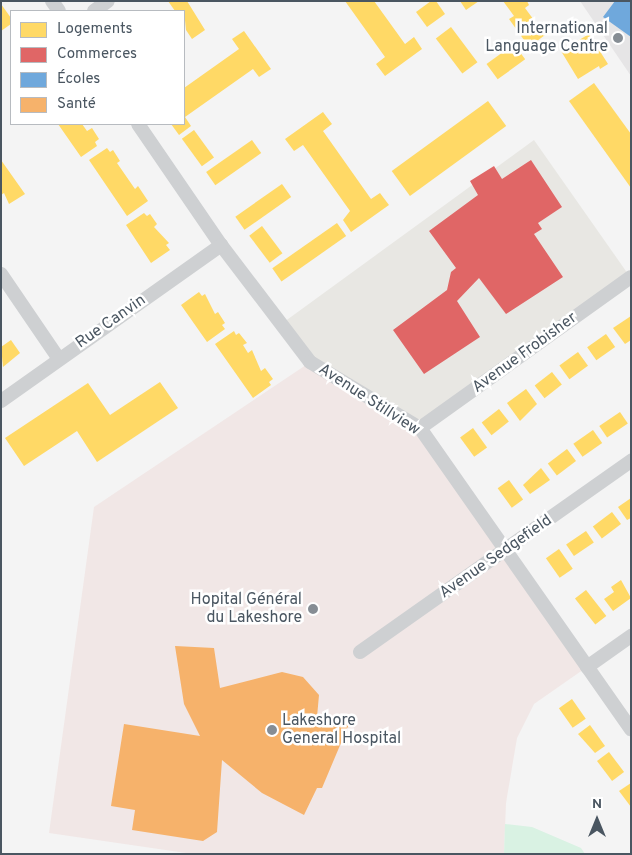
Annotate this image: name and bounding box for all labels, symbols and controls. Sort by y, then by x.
legend [10,10,185,125]
place label: International Language Centre [485,19,608,57]
text: Logements [57,20,133,39]
marker: International Language Centre [612,32,624,44]
text: Commerces [57,45,137,64]
text: Écoles [57,70,100,89]
text: Santé [57,95,96,114]
street label: Rue Canvin [72,291,150,353]
street label: Avenue Frobisher [469,309,581,397]
street label: Avenue Stillview [315,360,423,440]
street label: Avenue Sedgefield [436,511,556,603]
place label: Hopital Général du Lakeshore [191,590,302,628]
marker: Hopital Général du Lakeshore [306,602,320,616]
place label: Lakeshore General Hospital [282,711,401,749]
marker: Lakeshore General Hospital [266,724,278,736]
north arrow [572,795,622,845]
text: N [592,796,602,813]

